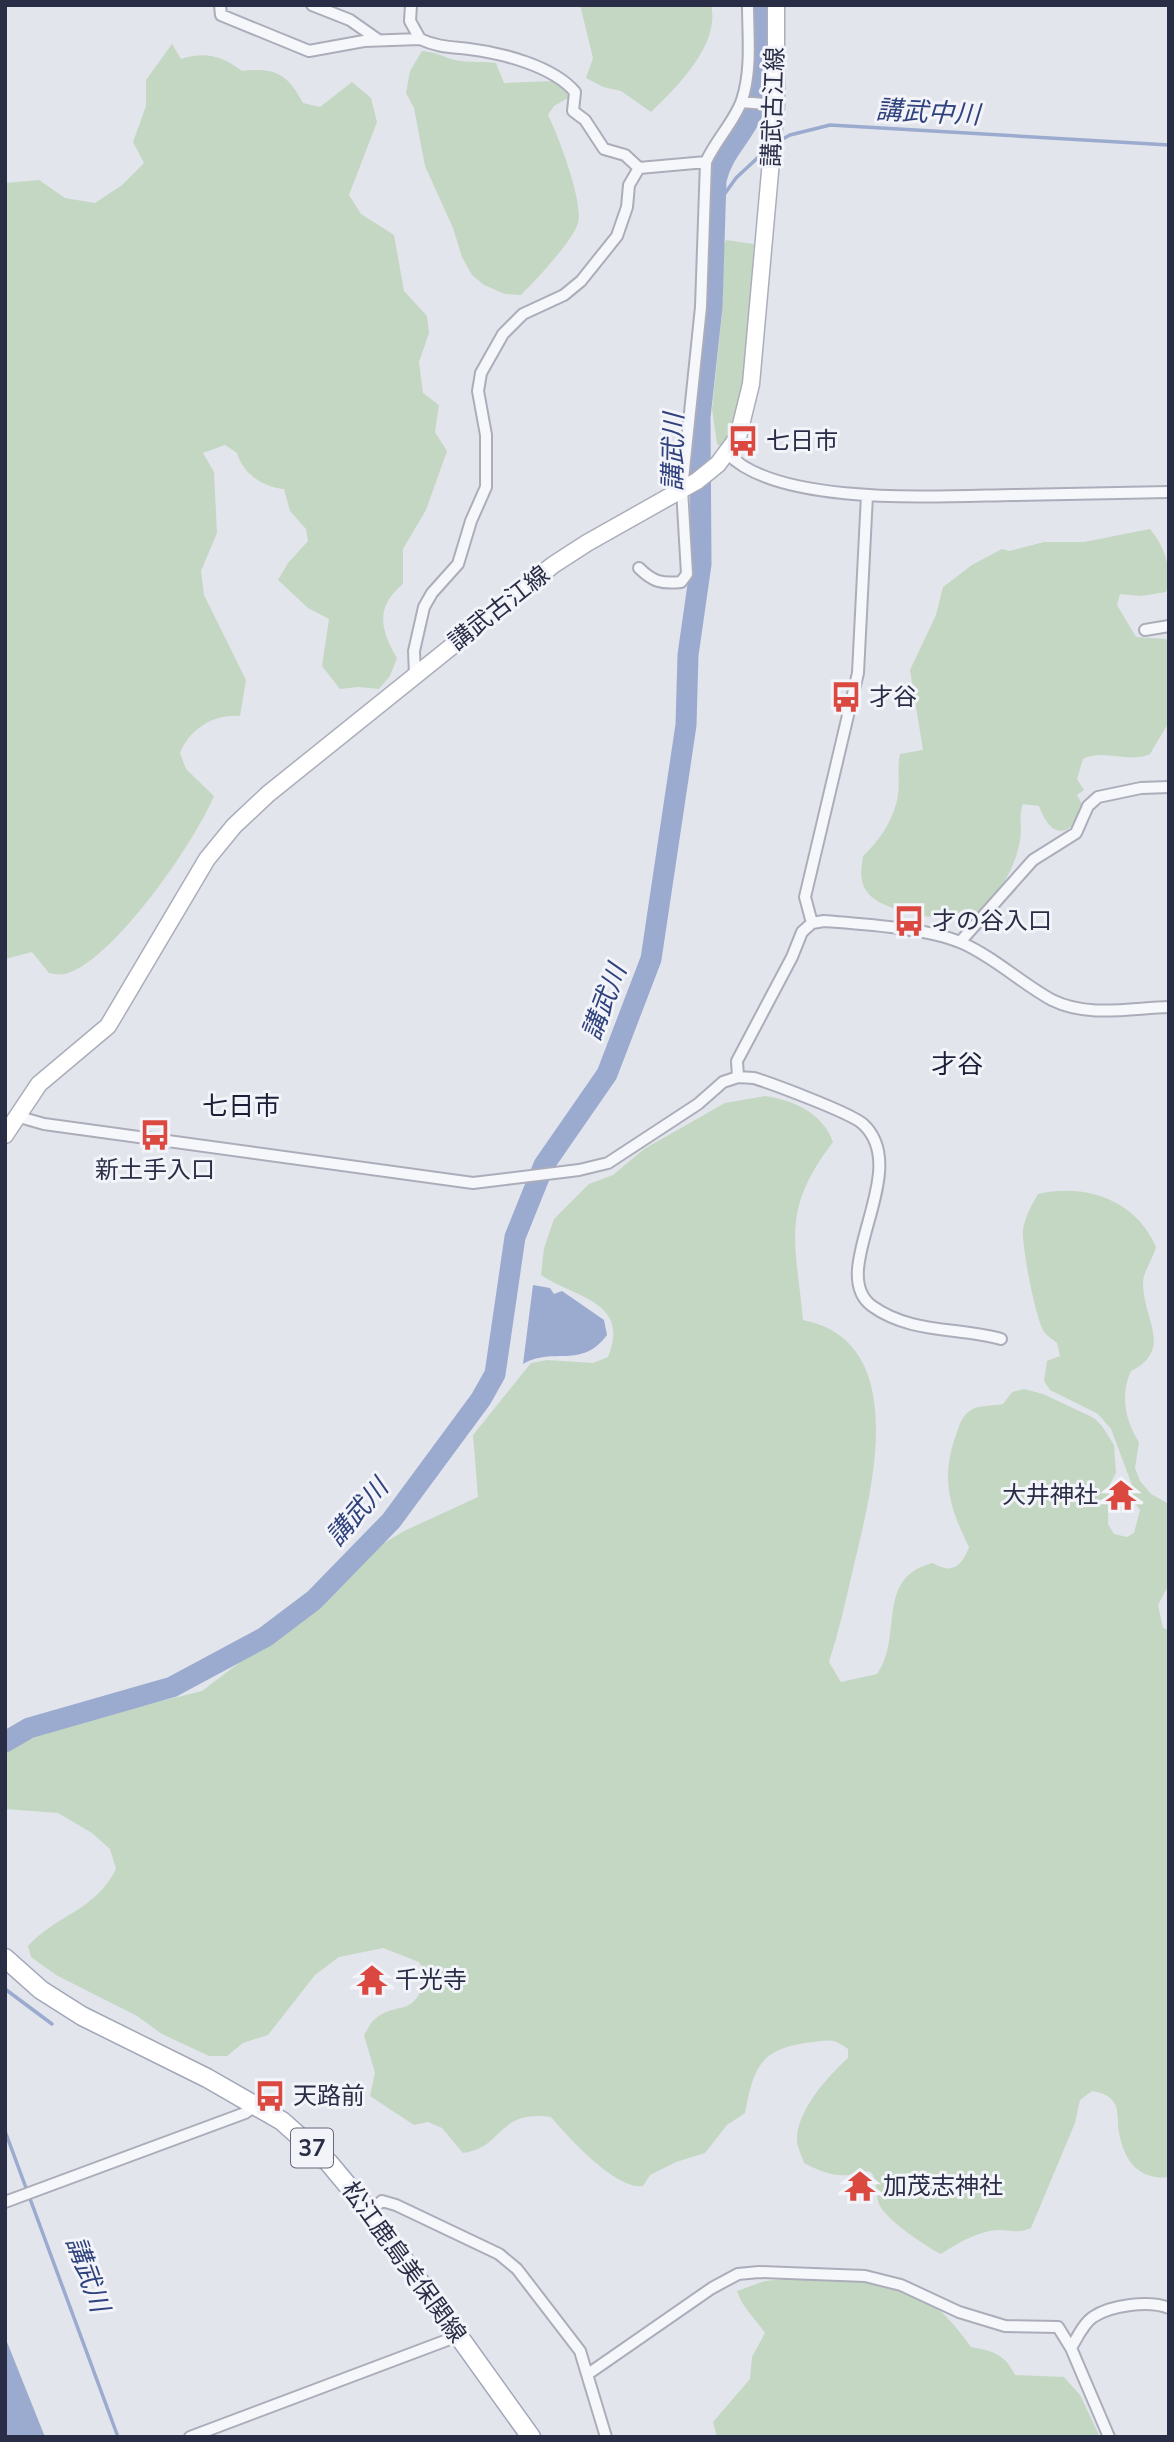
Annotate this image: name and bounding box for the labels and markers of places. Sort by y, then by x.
bus stop icon: 七日市 [726,424,760,458]
place label: 七日市 [766,425,838,457]
bus stop icon: 才谷 [829,680,863,714]
place label: 才谷 [869,681,917,713]
bus stop icon: 才の谷入口 [892,904,926,938]
place label: 才の谷入口 [932,905,1052,937]
bus stop icon: 新土手入口 [138,1118,172,1152]
place label: 新土手入口 [95,1154,215,1186]
temple icon: 大井神社 [1104,1478,1138,1512]
place label: 大井神社 [1002,1479,1098,1511]
temple icon: 千光寺 [355,1963,389,1997]
place label: 千光寺 [395,1964,467,1996]
bus stop icon: 天路前 [253,2079,287,2113]
place label: 天路前 [293,2080,365,2112]
temple icon: 加茂志神社 [843,2169,877,2203]
place label: 加茂志神社 [883,2170,1003,2202]

